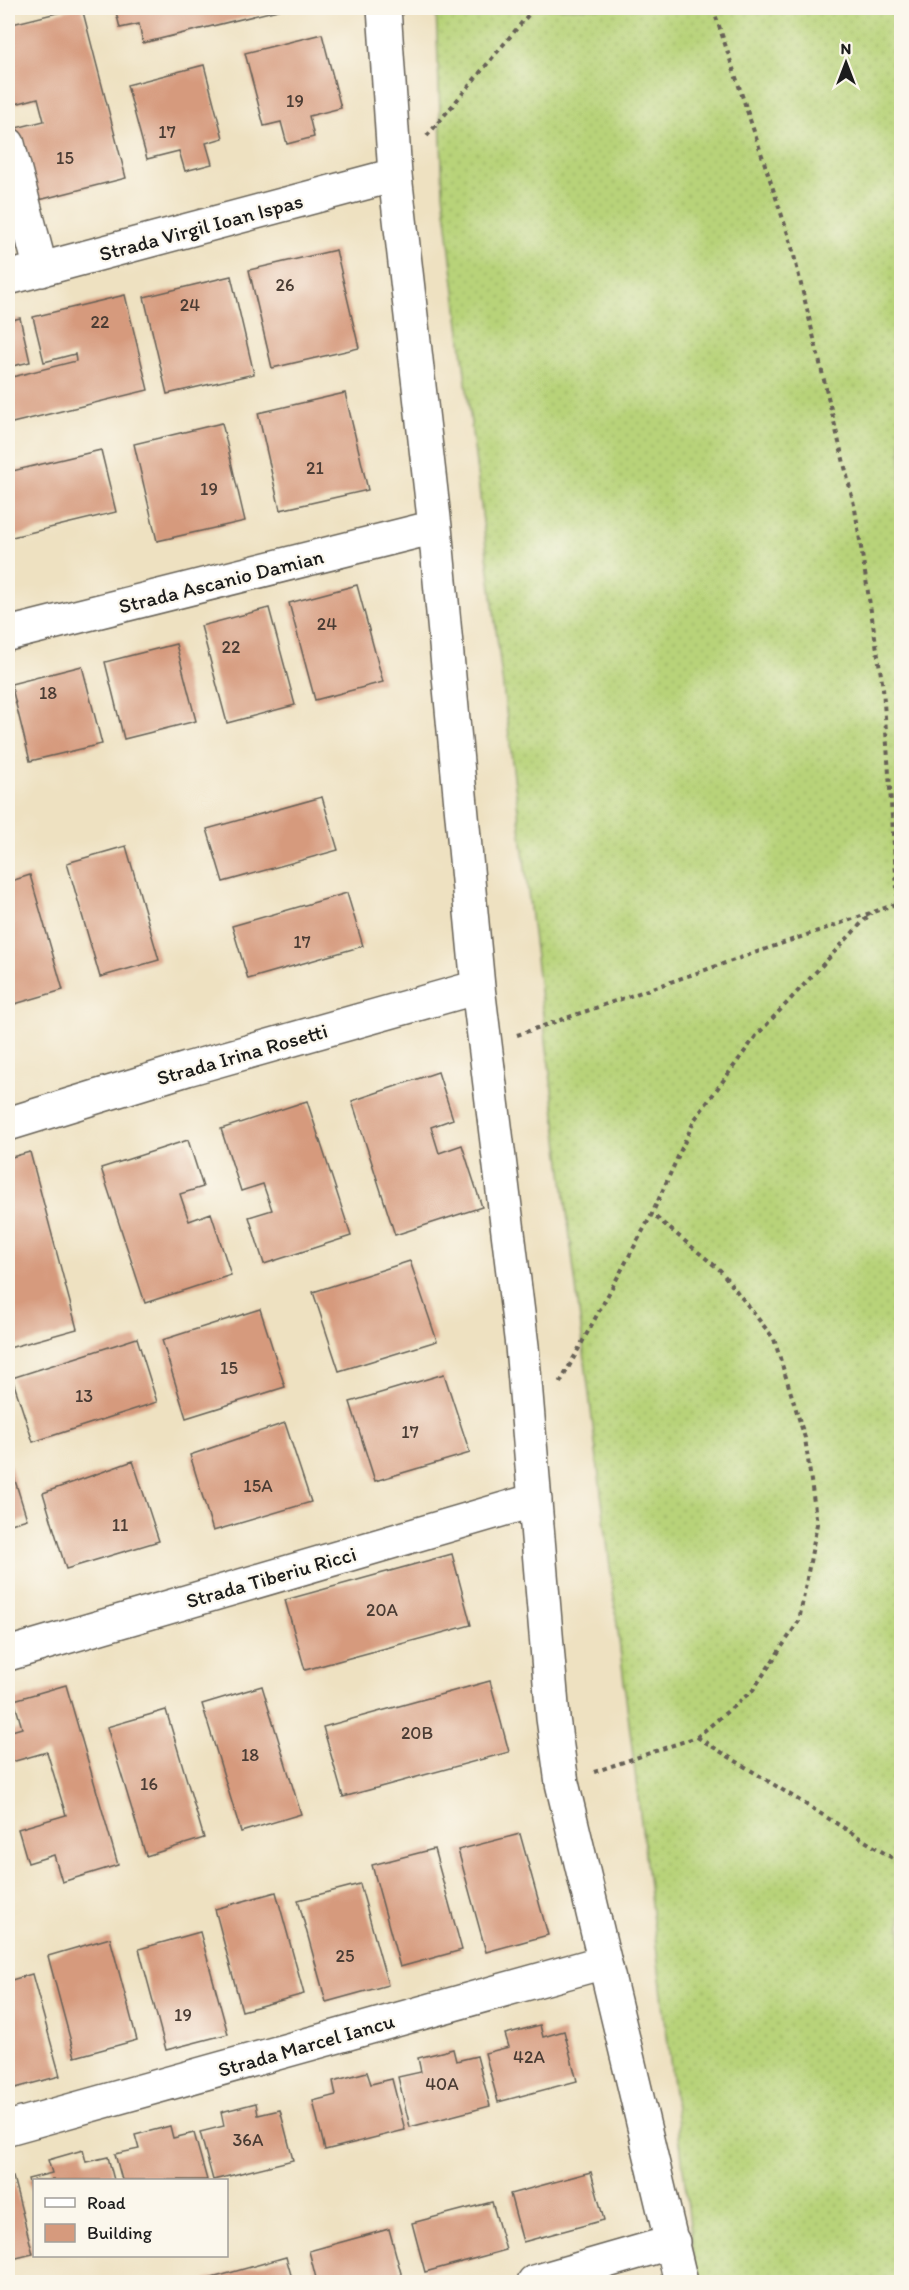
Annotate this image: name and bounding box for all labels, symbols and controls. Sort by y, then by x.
north arrow [816,33,876,93]
text: N [841,39,851,58]
house number: 19 [286,90,304,112]
house number: 17 [158,121,176,143]
house number: 15 [56,147,74,169]
street label: Strada Virgil Ioan Ispas [96,188,306,266]
house number: 26 [276,274,295,296]
house number: 24 [180,294,200,316]
house number: 22 [91,311,110,333]
house number: 21 [306,457,324,479]
house number: 19 [200,478,218,500]
street label: Strada Ascanio Damian [116,543,326,619]
house number: 24 [317,613,337,635]
house number: 22 [222,636,241,658]
house number: 18 [39,682,57,704]
house number: 17 [293,931,311,953]
street label: Strada Irina Rosetti [154,1018,330,1090]
house number: 15 [220,1357,238,1379]
house number: 13 [75,1385,93,1407]
house number: 17 [401,1421,419,1443]
house number: 15A [243,1475,273,1497]
house number: 11 [112,1514,128,1536]
street label: Strada Tiberiu Ricci [183,1541,359,1613]
house number: 20A [366,1599,399,1621]
house number: 20B [401,1722,433,1744]
house number: 18 [241,1744,259,1766]
house number: 16 [140,1773,158,1795]
house number: 25 [336,1945,354,1967]
house number: 19 [174,2004,192,2026]
street label: Strada Marcel Iancu [215,2008,397,2082]
house number: 42A [513,2046,545,2068]
house number: 40A [425,2073,459,2095]
house number: 36A [233,2129,264,2151]
legend [33,2179,228,2257]
text: Road [87,2192,126,2214]
text: Building [87,2222,153,2244]

